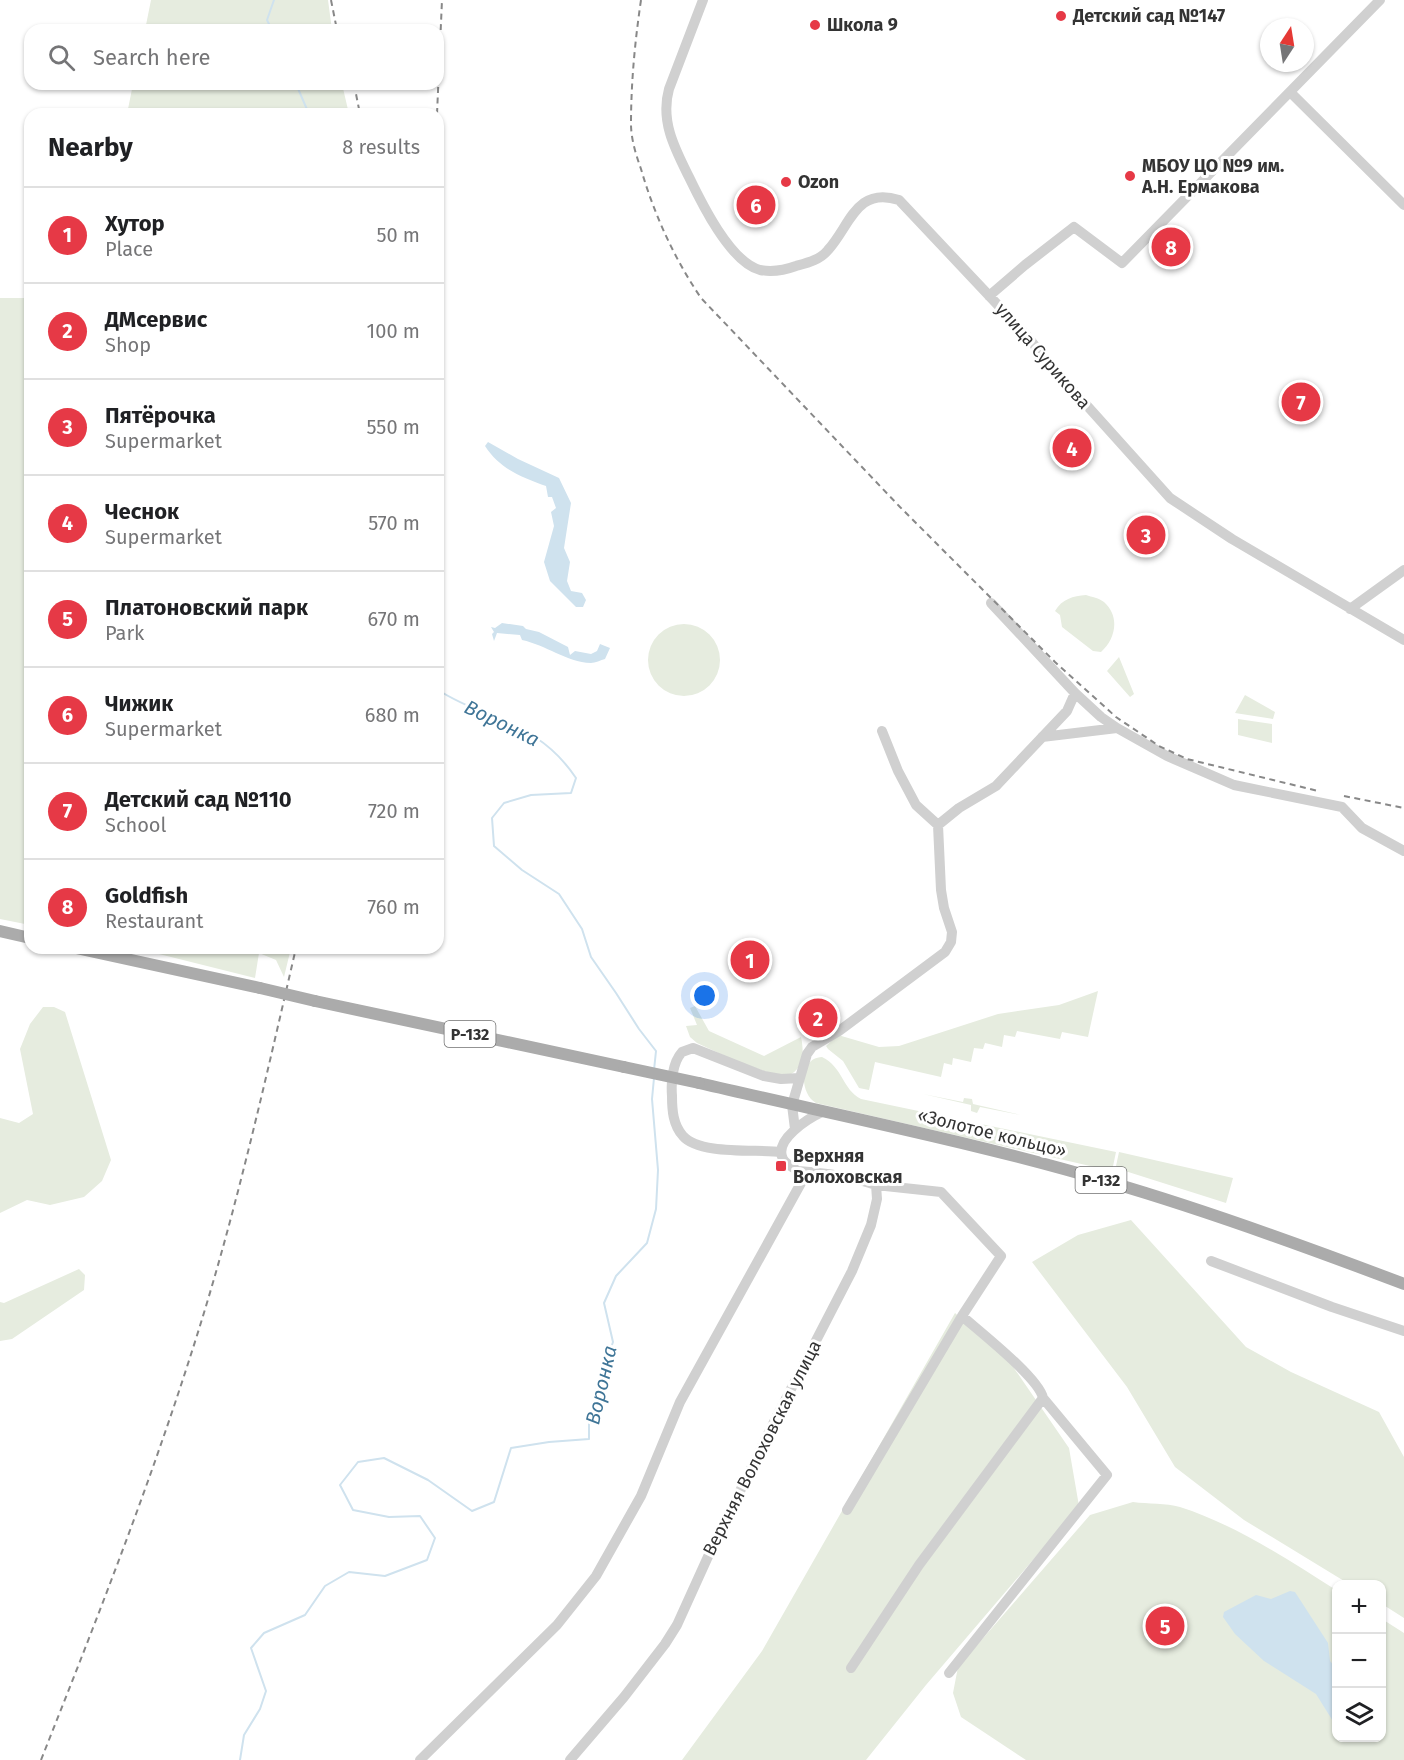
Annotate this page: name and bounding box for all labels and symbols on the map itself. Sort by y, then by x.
place label: Детский сад №147 [1072,5,1226,27]
marker: Детский сад №147 [1054,9,1068,23]
place label: Школа 9 [827,14,898,36]
marker: Школа 9 [808,18,822,32]
north arrow [1260,18,1314,72]
place label: МБОУ ЦО №9 им. А.Н. Ермакова [1141,155,1284,198]
marker: МБОУ ЦО №9 им. А.Н. Ермакова [1123,169,1137,183]
place label: Ozon [798,171,839,193]
marker: Ozon [779,175,793,189]
pin: 6 [736,182,776,228]
pin: 8 [1152,224,1190,270]
street label: улица Сурикова [991,298,1095,414]
pin: 7 [1282,380,1320,424]
pin: 4 [1052,426,1092,470]
pin: 3 [1126,512,1166,558]
water label: Воронка [461,695,543,751]
pin: 1 [730,938,770,982]
your location [690,981,719,1010]
pin: 2 [798,996,838,1040]
road number: Р-132 [444,1021,496,1047]
street label: «Золотое кольцо» [915,1104,1069,1162]
place label: Верхняя Волоховская [793,1145,902,1188]
marker: Верхняя Волоховская [774,1159,788,1173]
road number: Р-132 [1076,1167,1126,1193]
street label: Верхняя Волоховская улица [698,1337,826,1559]
water label: Воронка [580,1343,622,1427]
pin: 5 [1146,1604,1184,1648]

